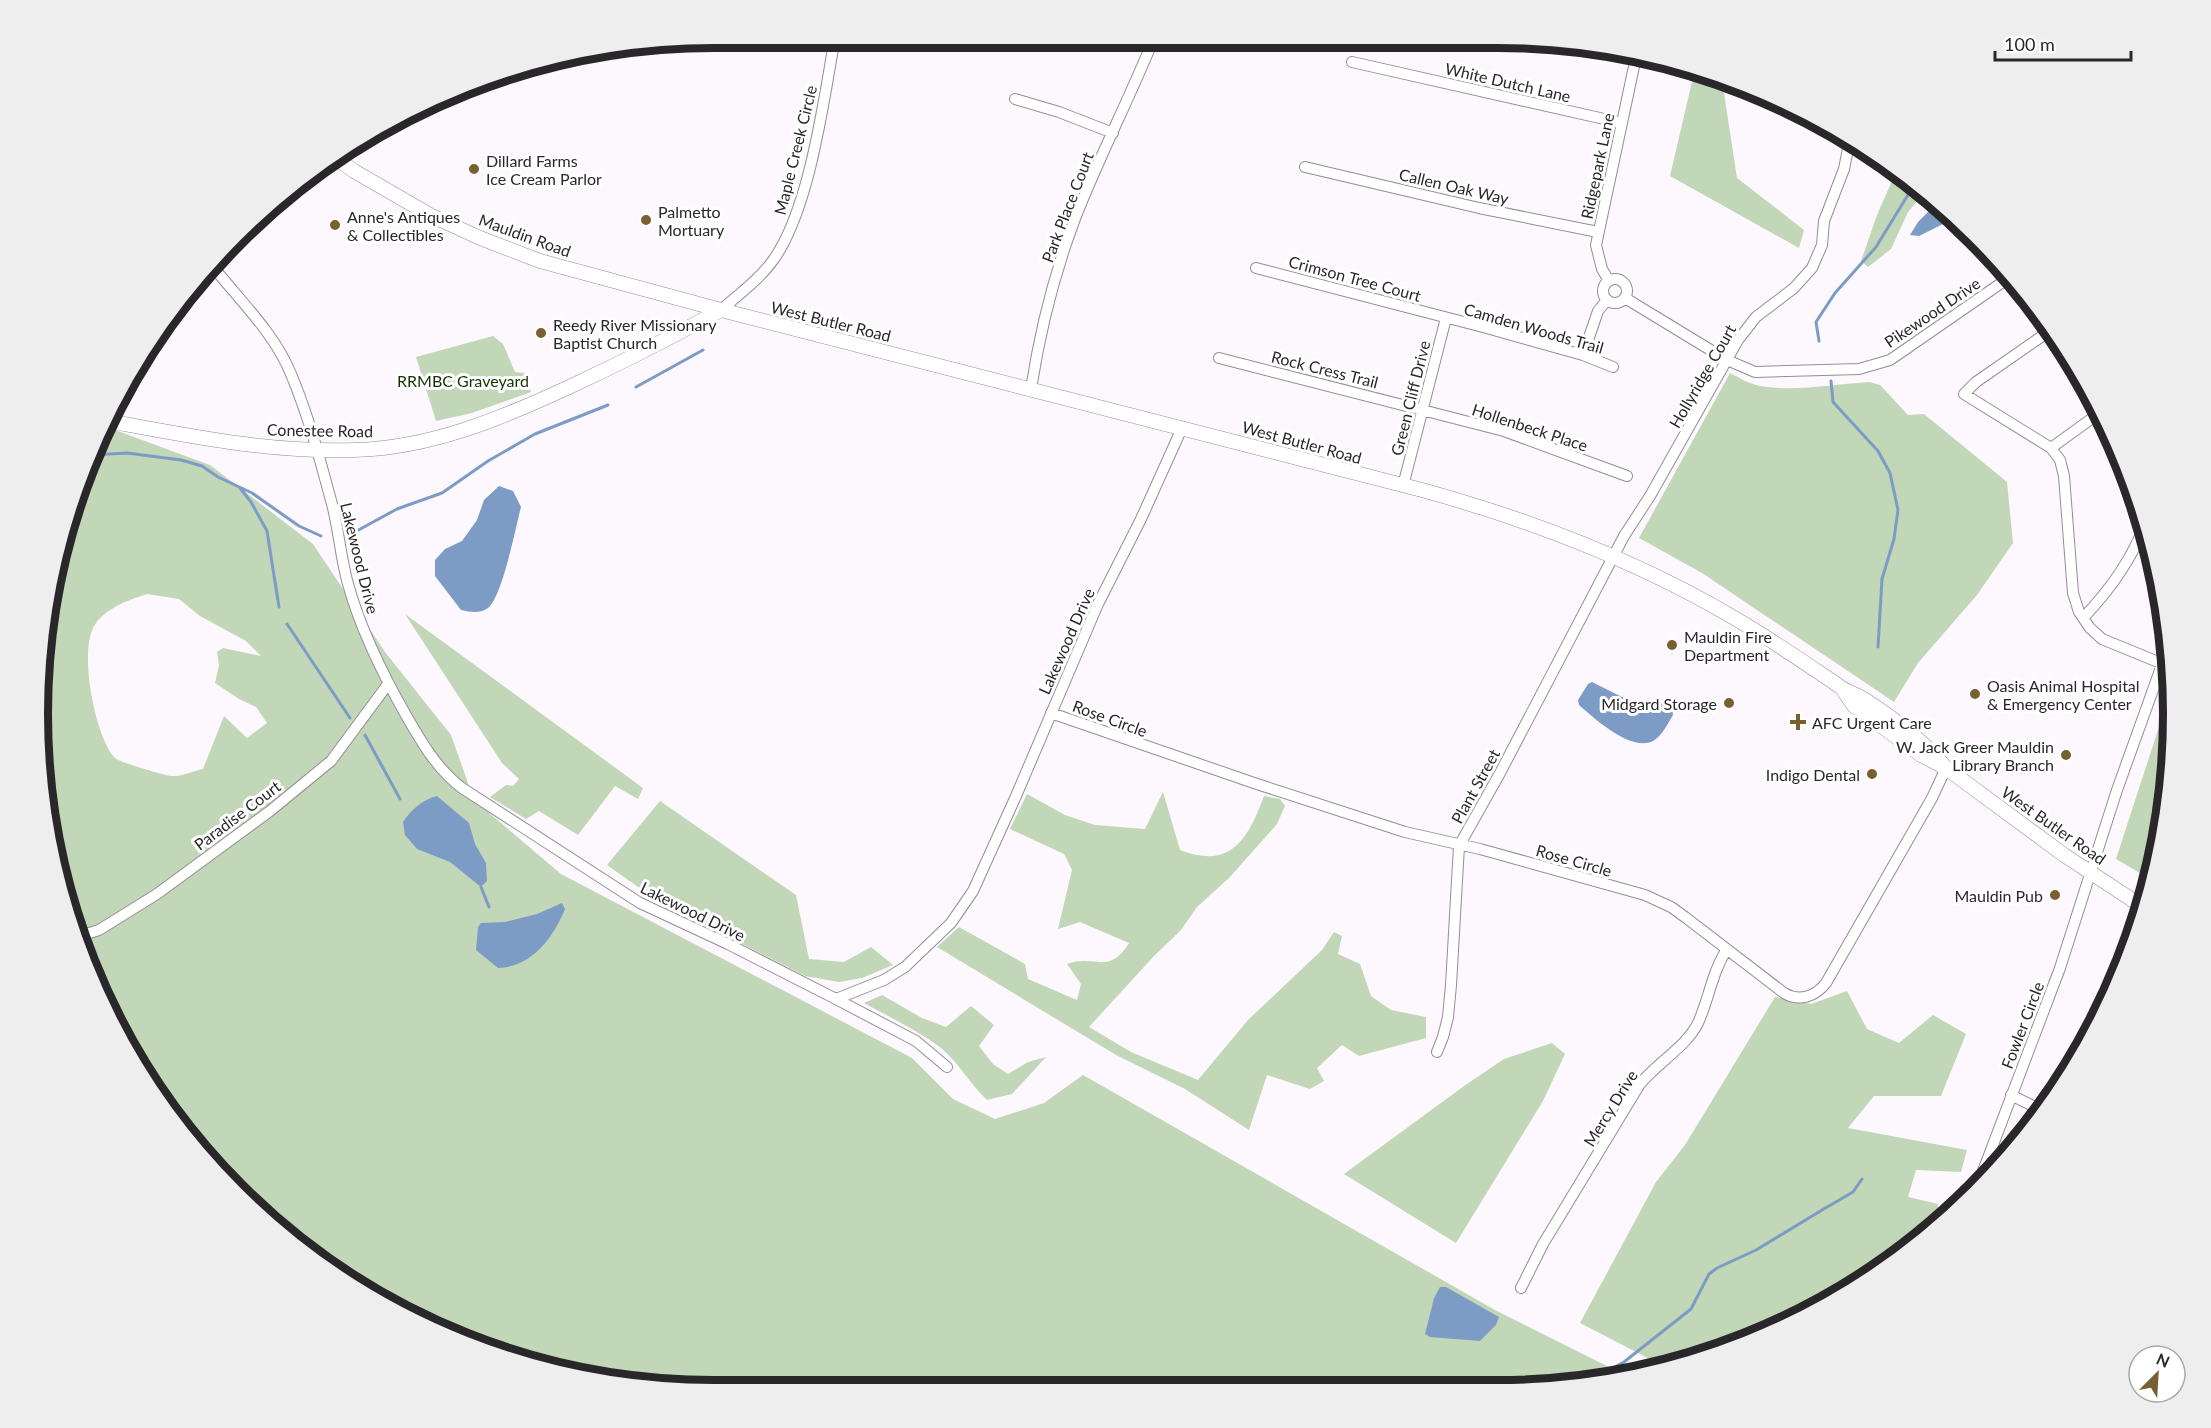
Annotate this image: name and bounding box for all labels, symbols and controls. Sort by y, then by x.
scale bar [1995,24,2132,62]
text: 100 m [2004,33,2055,55]
street label: White Dutch Lane [1443,58,1573,106]
street label: Maple Creek Circle [770,83,820,217]
street label: Ridgepark Lane [1576,111,1618,221]
street label: Park Place Court [1037,149,1097,265]
place label: Dillard Farms Ice Cream Parlor [486,151,602,188]
marker: Dillard Farms Ice Cream Parlor [467,162,481,176]
street label: Callen Oak Way [1397,164,1511,208]
place label: Palmetto Mortuary [658,202,725,239]
place label: Anne's Antiques & Collectibles [347,207,460,244]
street label: Mauldin Road [476,210,574,260]
marker: Palmetto Mortuary [639,213,653,227]
marker: Anne's Antiques & Collectibles [328,218,342,232]
street label: Crimson Tree Court [1287,251,1424,305]
street label: Pikewood Drive [1881,273,1983,351]
street label: West Butler Road [769,297,893,345]
street label: Camden Woods Trail [1462,299,1606,357]
place label: Reedy River Missionary Baptist Church [553,315,717,352]
street label: Hollyridge Court [1665,321,1739,431]
marker: Reedy River Missionary Baptist Church [534,326,548,340]
street label: Green Cliff Drive [1387,339,1433,457]
street label: Rock Cress Trail [1270,347,1380,391]
park label: RRMBC Graveyard [397,371,529,390]
street label: Hollenbeck Place [1470,399,1590,455]
street label: West Butler Road [1240,417,1364,467]
street label: Conestee Road [267,420,373,440]
street label: Lakewood Drive [337,500,383,616]
street label: Lakewood Drive [1034,585,1098,697]
place label: Mauldin Fire Department [1684,627,1772,664]
marker: Mauldin Fire Department [1665,638,1679,652]
place label: Oasis Animal Hospital & Emergency Center [1987,676,2140,713]
marker: Oasis Animal Hospital & Emergency Center [1968,687,1982,701]
place label: Midgard Storage [1601,694,1717,713]
street label: Rose Circle [1070,696,1150,740]
marker: Midgard Storage [1722,696,1736,710]
marker: AFC Urgent Care [1789,713,1807,731]
place label: AFC Urgent Care [1812,713,1932,732]
place label: W. Jack Greer Mauldin Library Branch [1896,737,2054,774]
street label: Plant Street [1447,745,1503,826]
marker: W. Jack Greer Mauldin Library Branch [2059,748,2073,762]
place label: Indigo Dental [1766,765,1860,784]
marker: Indigo Dental [1865,767,1879,781]
street label: Paradise Court [190,776,284,854]
street label: West Butler Road [1998,782,2110,868]
street label: Rose Circle [1534,840,1614,880]
street label: Lakewood Drive [638,877,748,945]
place label: Mauldin Pub [1954,886,2043,905]
marker: Mauldin Pub [2048,888,2062,902]
street label: Fowler Circle [1997,979,2047,1071]
street label: Mercy Drive [1579,1066,1641,1150]
north arrow [2127,1344,2187,1404]
text: N [2154,1349,2173,1371]

